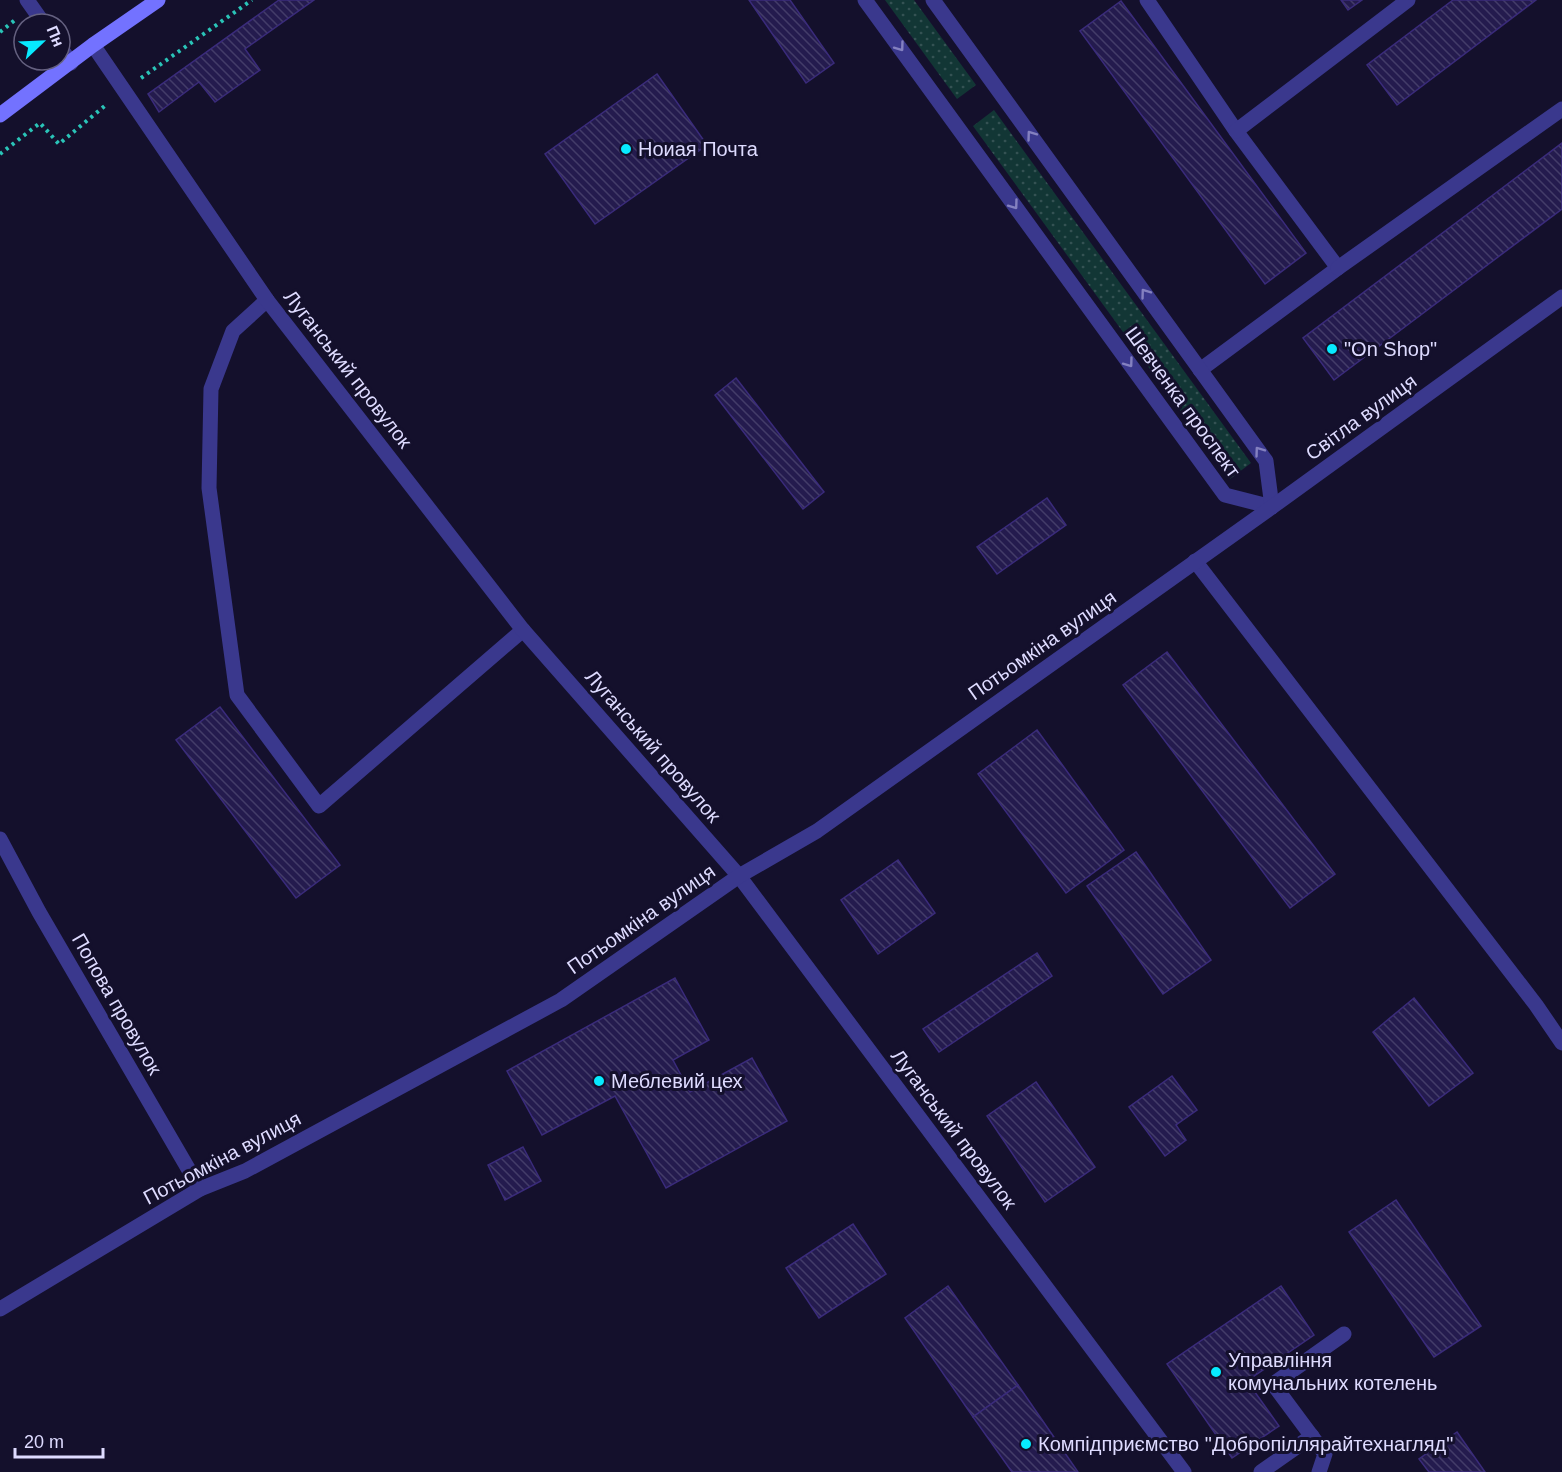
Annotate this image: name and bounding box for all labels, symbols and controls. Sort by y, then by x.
north arrow [12,12,72,72]
text: Пн [43,23,67,49]
one-way arrow [893,41,904,52]
one-way arrow [1027,130,1038,141]
place label: Ноиая Почта [638,138,759,160]
marker: Ноиая Почта [619,142,633,156]
one-way arrow [1007,199,1018,210]
street label: Луганський провулок [280,286,417,452]
one-way arrow [1141,288,1152,299]
street label: Шевченка проспект [1121,322,1245,482]
place label: "On Shop" [1344,338,1437,360]
marker: "On Shop" [1325,342,1339,356]
one-way arrow [1122,356,1133,367]
street label: Світла вулиця [1301,369,1421,465]
one-way arrow [1255,447,1266,458]
street label: Потьомкіна вулиця [964,586,1120,704]
street label: Луганський провулок [581,666,725,827]
street label: Потьомкіна вулиця [563,860,719,978]
street label: Попова провулок [68,930,166,1079]
street label: Луганський провулок [887,1045,1021,1213]
place label: Меблевий цех [611,1070,743,1092]
marker: Меблевий цех [592,1074,606,1088]
street label: Потьомкіна вулиця [139,1107,305,1209]
place label: Управління комунальних котелень [1228,1349,1437,1394]
marker: Управління комунальних котелень [1209,1365,1223,1379]
scale bar [15,1421,104,1459]
text: 20 m [24,1432,64,1452]
place label: Компідприємство "Добропіллярайтехнагляд" [1038,1433,1453,1455]
marker: Компідприємство "Добропіллярайтехнагляд" [1019,1437,1033,1451]

